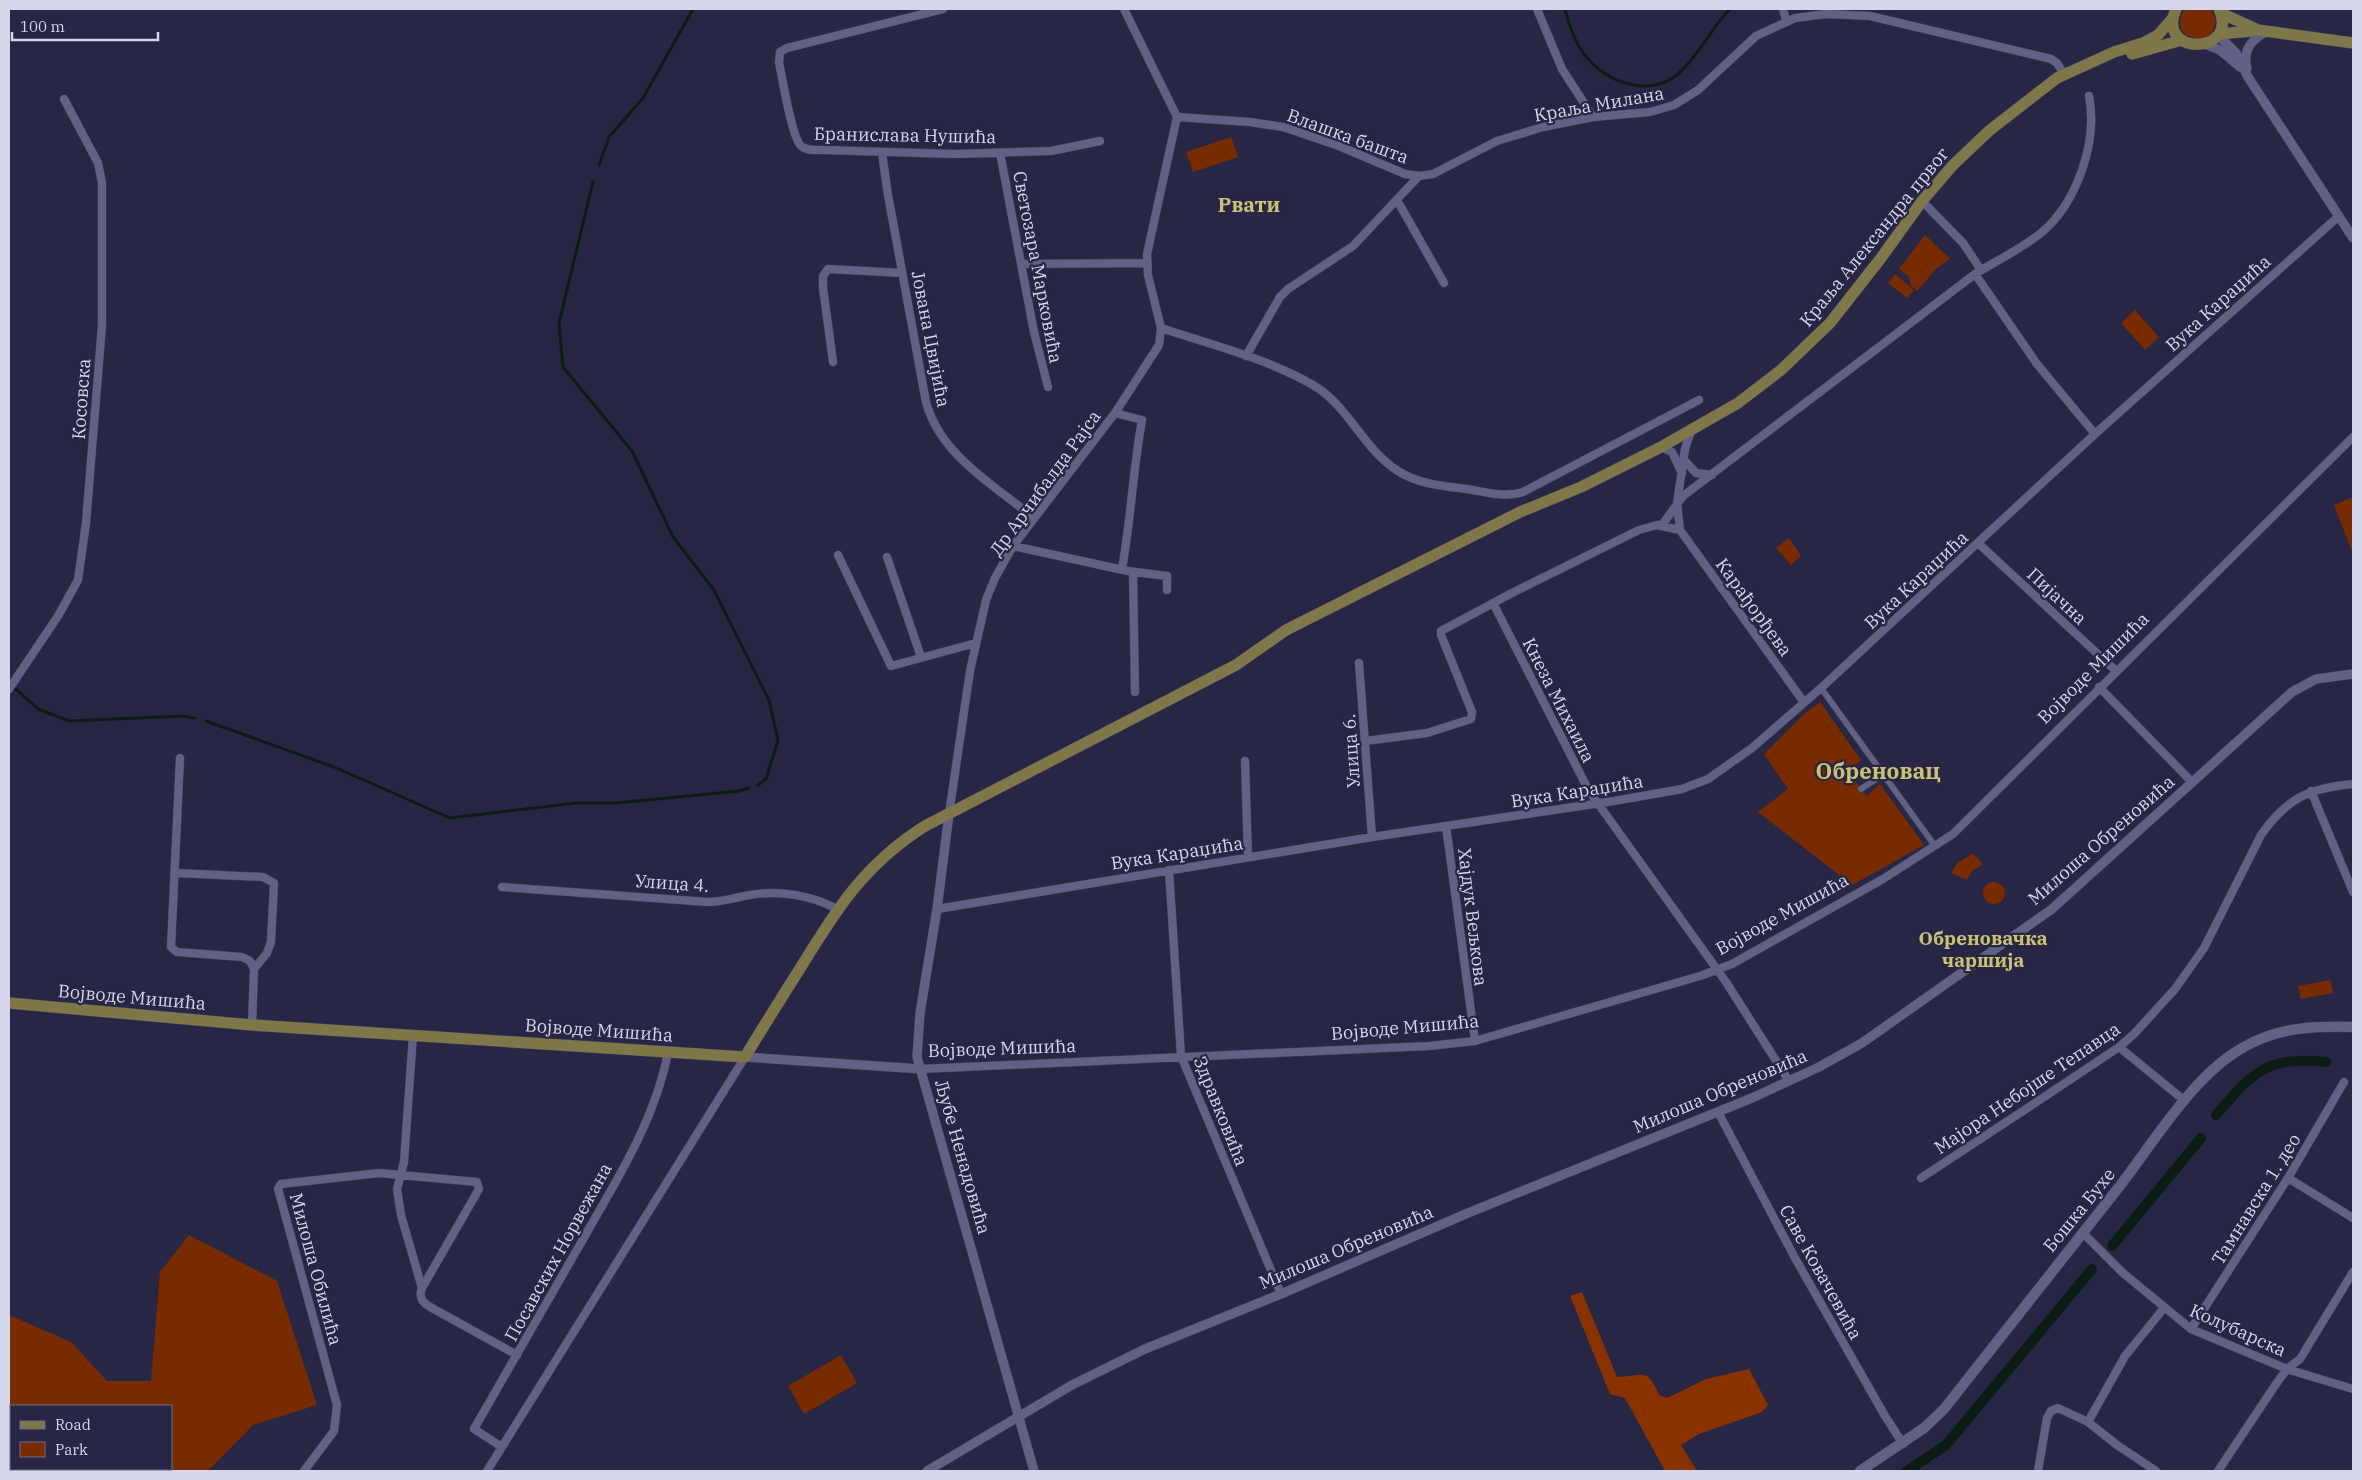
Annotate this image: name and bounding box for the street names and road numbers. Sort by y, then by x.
street label: Краља Милана [1532,81,1666,127]
street label: Влашка башта [1284,103,1412,169]
street label: Бранислава Нушића [814,122,997,148]
street label: Краља Александра првог [1794,142,1954,331]
street label: Светозара Марковића [1008,169,1068,365]
street label: Вука Караџића [2161,250,2275,356]
street label: Јована Цвијића [907,269,956,409]
street label: Косовска [67,358,95,440]
street label: Др Арчибалда Рајса [984,405,1106,560]
street label: Вука Караџића [1859,526,1973,634]
street label: Карађорђева [1711,553,1797,661]
street label: Пијачна [2022,562,2092,630]
street label: Војводе Мишића [2032,607,2154,729]
street label: Кнеза Михаила [1518,634,1600,766]
street label: Улица 6. [1337,713,1365,789]
street label: Вука Караџића [1509,769,1645,813]
street label: Милоша Обреновића [2023,770,2179,910]
street label: Вука Караџића [1109,831,1245,875]
street label: Хајдук Вељкова [1453,847,1493,987]
street label: Војводе Мишића [1711,868,1853,960]
street label: Улица 4. [634,869,710,897]
street label: Војводе Мишића [57,979,207,1015]
street label: Војводе Мишића [1330,1009,1480,1045]
street label: Војводе Мишића [524,1013,674,1047]
street label: Мајора Небојше Тепавца [1930,1017,2125,1159]
street label: Војводе Мишића [927,1034,1077,1062]
street label: Милоша Обреновића [1629,1044,1811,1138]
street label: Здравковића [1189,1053,1253,1169]
street label: Љубе Ненадовића [930,1077,996,1237]
street label: Тамнавска 1. део [2206,1129,2306,1269]
street label: Посавских Норвежана [499,1159,617,1345]
street label: Бошка Бухе [2038,1163,2120,1257]
street label: Милоша Обилића [285,1190,347,1348]
street label: Милоша Обреновића [1255,1200,1437,1294]
street label: Саве Ковачевића [1774,1201,1868,1344]
street label: Колубарска [2186,1299,2290,1362]

